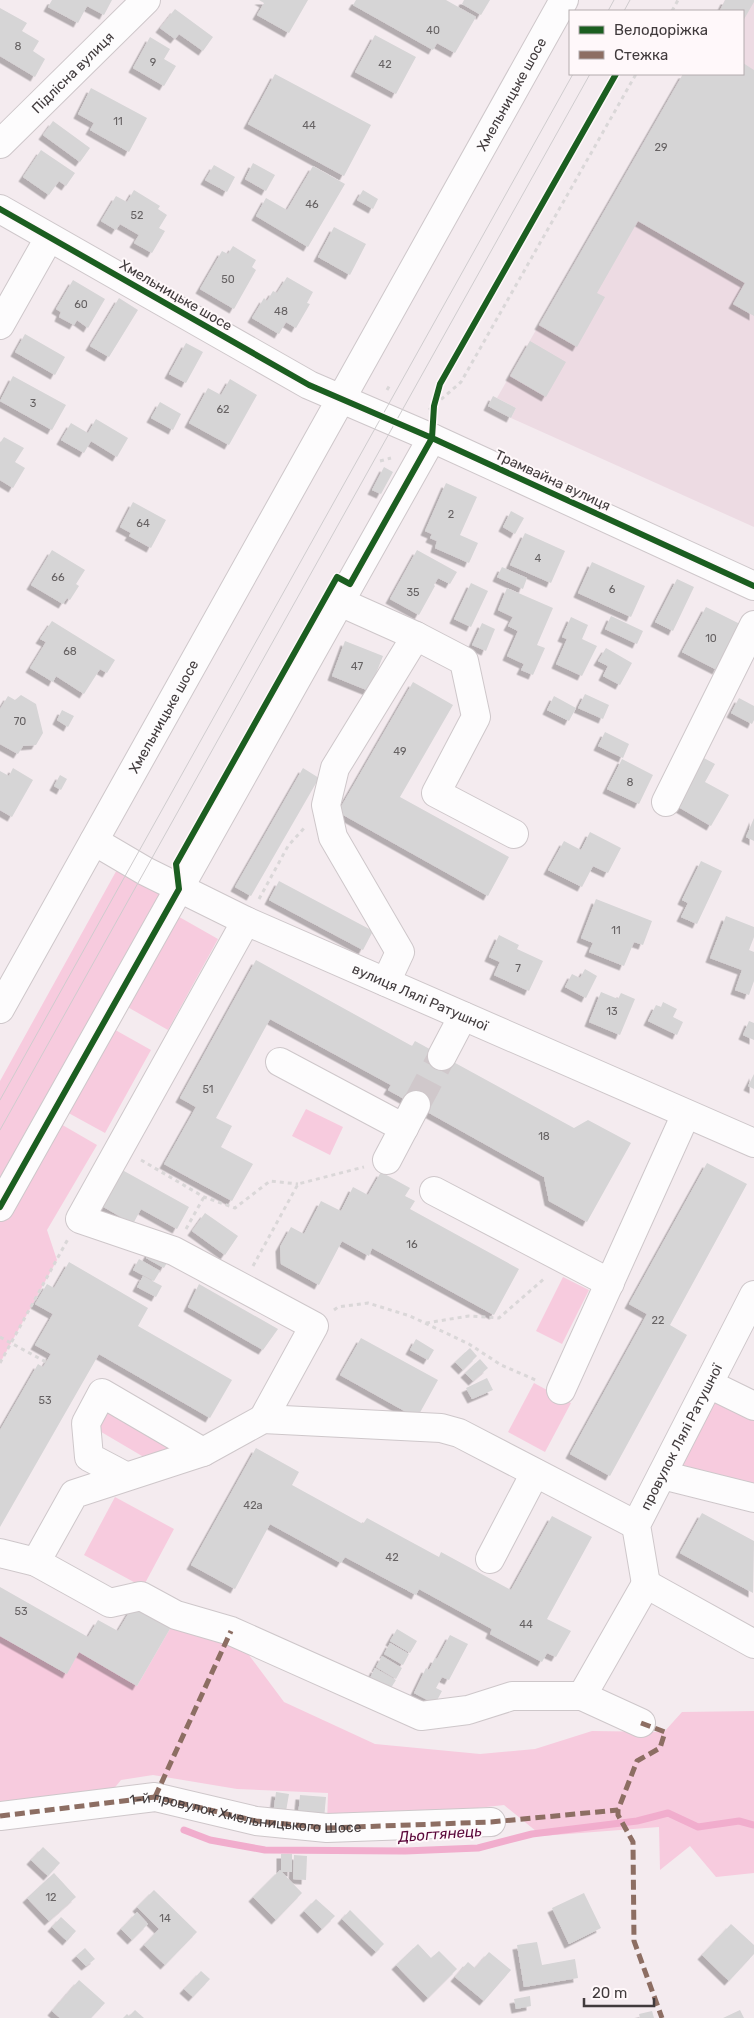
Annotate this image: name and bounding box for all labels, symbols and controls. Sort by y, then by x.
legend [569,10,744,75]
text: Велодоріжка [614,21,708,39]
house number: 40 [426,24,440,37]
street label: Підлісна вулиця [28,28,118,117]
street label: Хмельницьке шосе [473,35,550,154]
house number: 8 [15,40,22,53]
text: Стежка [614,46,668,64]
house number: 9 [150,56,156,69]
house number: 42 [378,58,392,71]
house number: 11 [113,115,123,128]
house number: 44 [302,119,316,132]
house number: 29 [655,141,667,154]
house number: 46 [305,198,319,211]
house number: 52 [131,209,144,222]
street label: Хмельницьке шосе [116,256,235,335]
house number: 50 [221,273,235,286]
house number: 60 [74,298,88,311]
house number: 48 [274,305,288,318]
house number: 3 [30,397,37,410]
house number: 62 [216,403,230,416]
street label: Трамвайна вулиця [492,446,613,515]
house number: 2 [448,508,454,521]
house number: 64 [136,517,150,530]
house number: 4 [535,552,542,565]
house number: 66 [51,571,65,584]
house number: 6 [609,583,616,596]
house number: 35 [406,586,420,599]
house number: 10 [705,632,717,645]
house number: 68 [63,645,77,658]
street label: Хмельницьке шосе [125,657,202,776]
house number: 47 [351,660,363,673]
house number: 70 [14,715,26,728]
house number: 49 [393,745,407,758]
house number: 8 [627,776,634,789]
house number: 11 [611,924,621,937]
street label: вулиця Лялі Ратушної [349,960,491,1035]
house number: 7 [515,962,521,975]
house number: 13 [606,1005,618,1018]
house number: 51 [202,1083,214,1096]
house number: 18 [538,1130,550,1143]
house number: 16 [406,1238,418,1251]
house number: 22 [652,1314,664,1327]
street label: провулок Лялі Ратушної [637,1361,727,1513]
house number: 53 [38,1394,52,1407]
house number: 42а [243,1499,263,1512]
house number: 42 [385,1551,399,1564]
house number: 53 [14,1605,28,1618]
house number: 44 [519,1618,533,1631]
street label: 1-й провулок Хмельницького Шосе [128,1789,362,1837]
water label: Дьогтянець [397,1822,483,1846]
house number: 12 [45,1891,57,1904]
house number: 14 [159,1912,171,1925]
scale bar [584,1976,654,2008]
text: 20 m [592,1984,627,2002]

